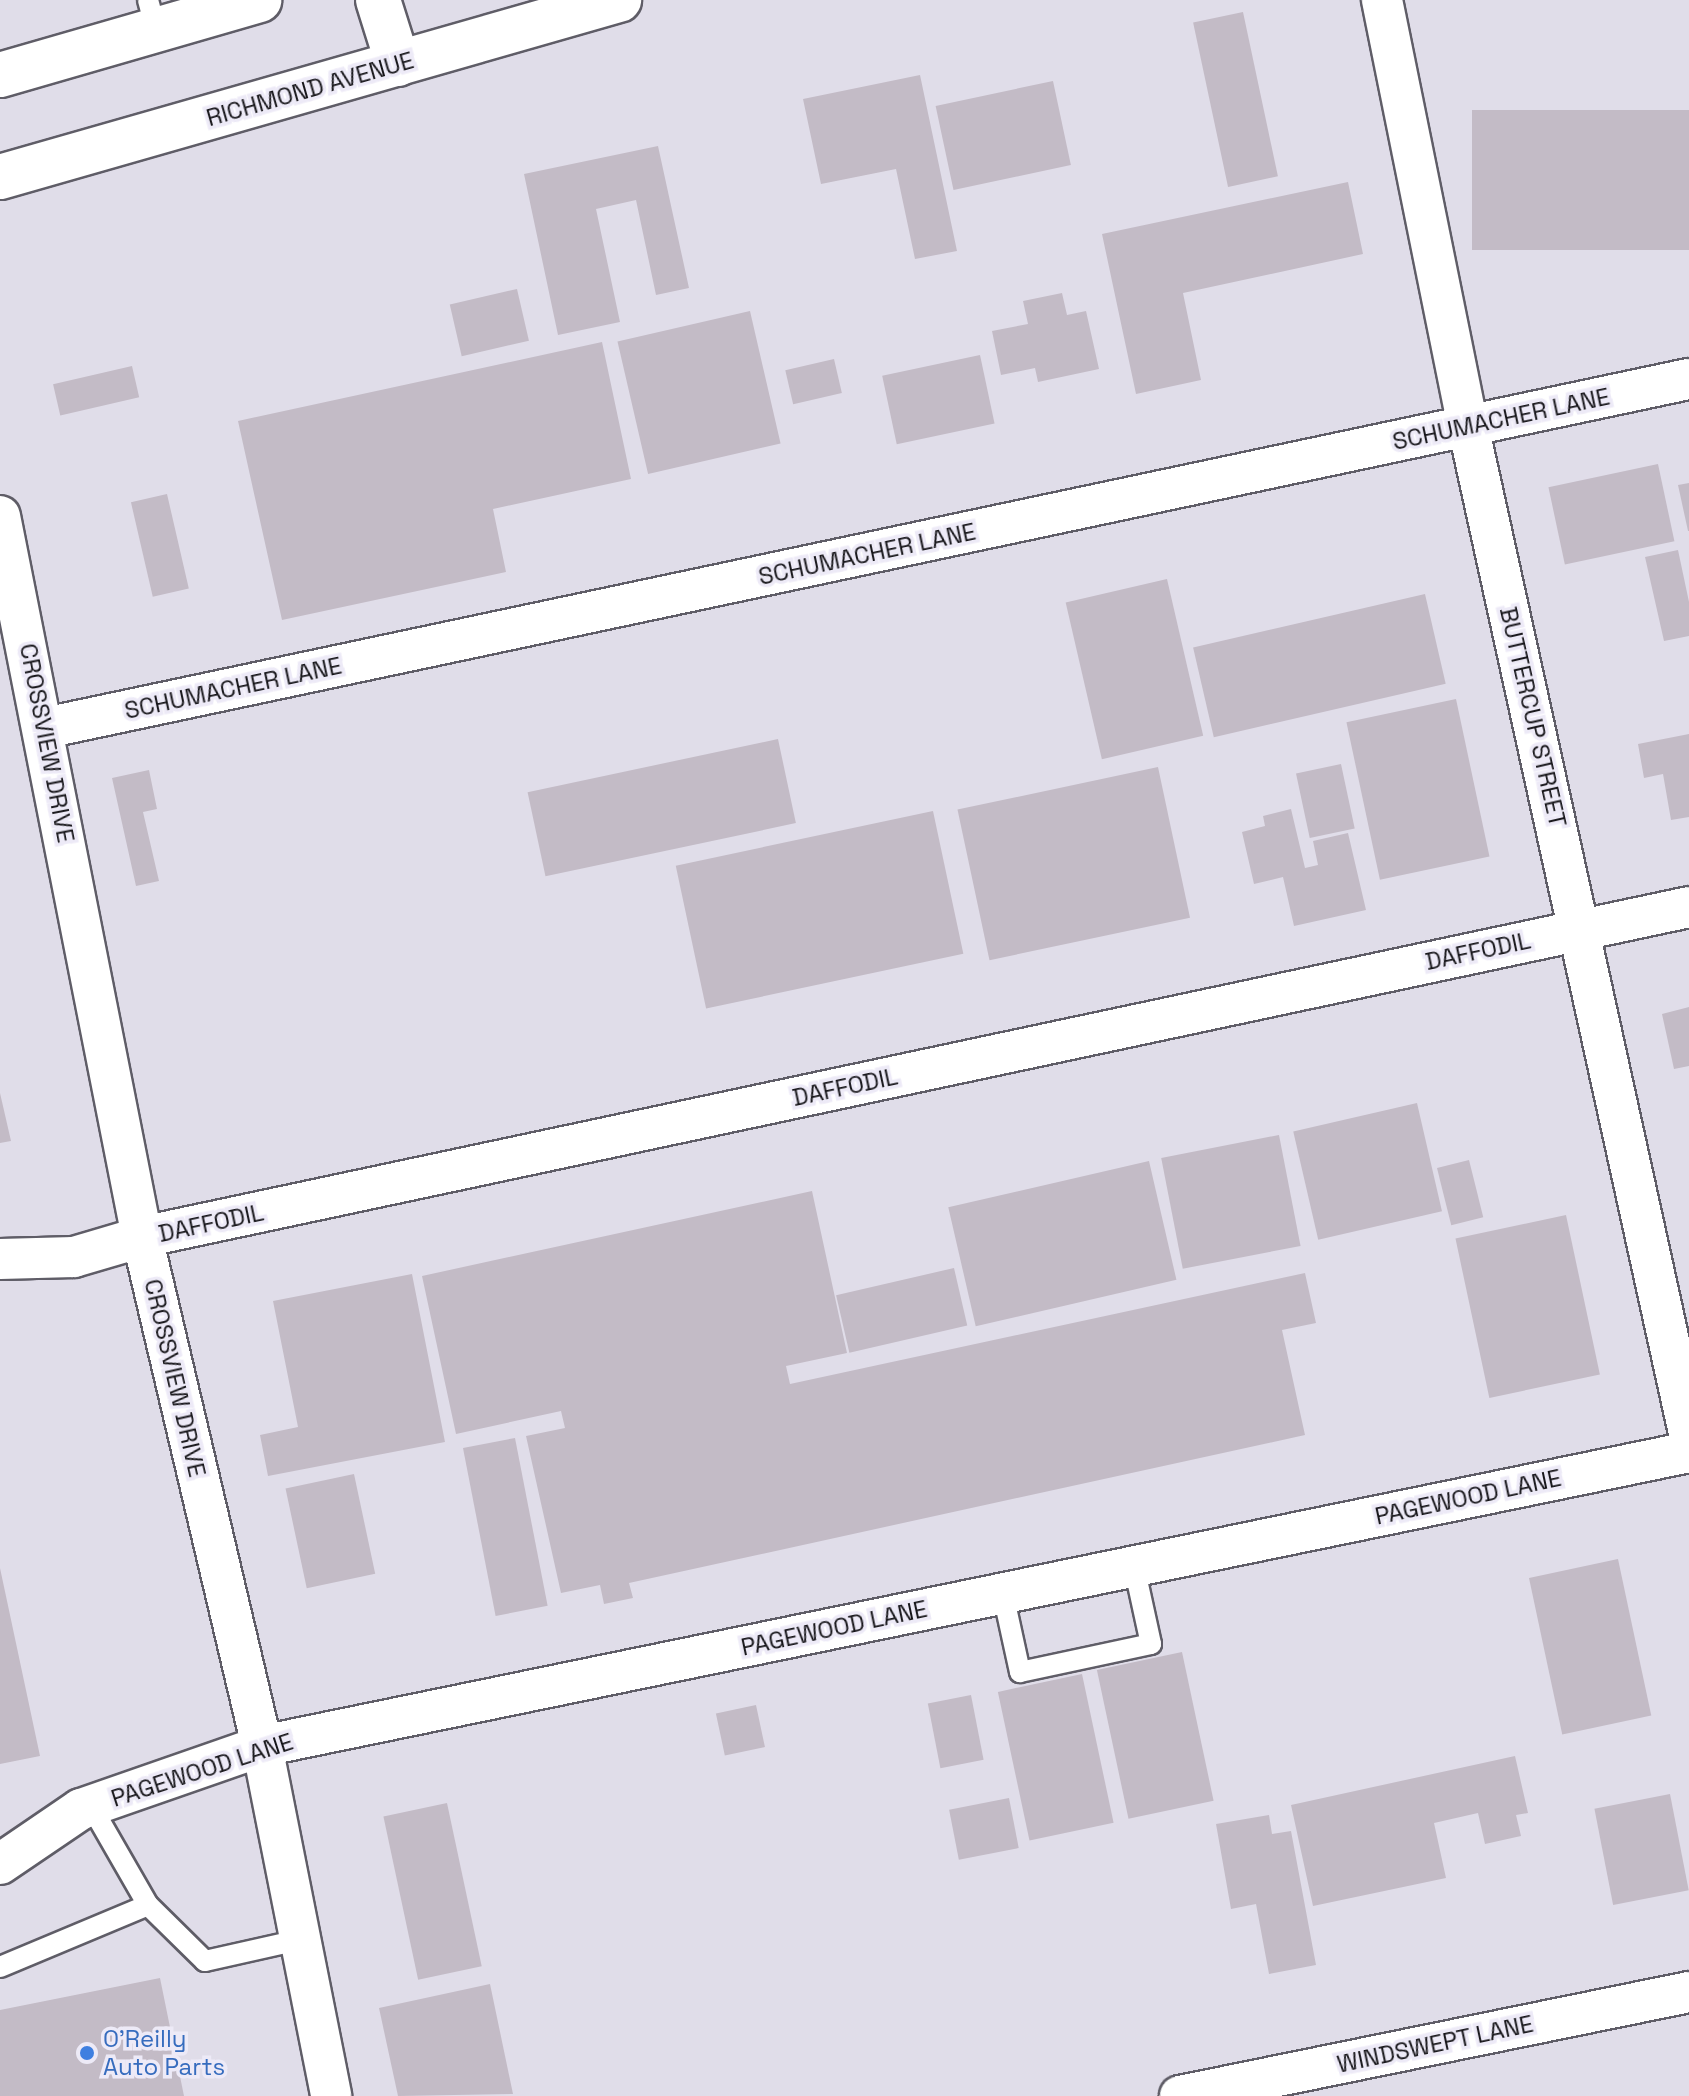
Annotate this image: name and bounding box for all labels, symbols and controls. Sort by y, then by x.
street label: RICHMOND AVENUE [203,46,417,132]
street label: SCHUMACHER LANE [1390,382,1612,456]
street label: SCHUMACHER LANE [756,517,978,591]
street label: BUTTERCUP STREET [1494,604,1572,830]
street label: CROSSVIEW DRIVE [14,641,80,845]
street label: SCHUMACHER LANE [122,651,344,725]
street label: DAFFODIL [1423,926,1533,976]
street label: DAFFODIL [790,1062,900,1112]
street label: DAFFODIL [156,1198,266,1248]
street label: CROSSVIEW DRIVE [138,1276,212,1480]
street label: PAGEWOOD LANE [1372,1463,1564,1531]
street label: PAGEWOOD LANE [738,1594,930,1662]
street label: PAGEWOOD LANE [107,1727,297,1813]
street label: WINDSWEPT LANE [1334,2009,1536,2079]
place label: O'Reilly Auto Parts [103,2025,225,2081]
marker: O'Reilly Auto Parts [78,2044,96,2062]

